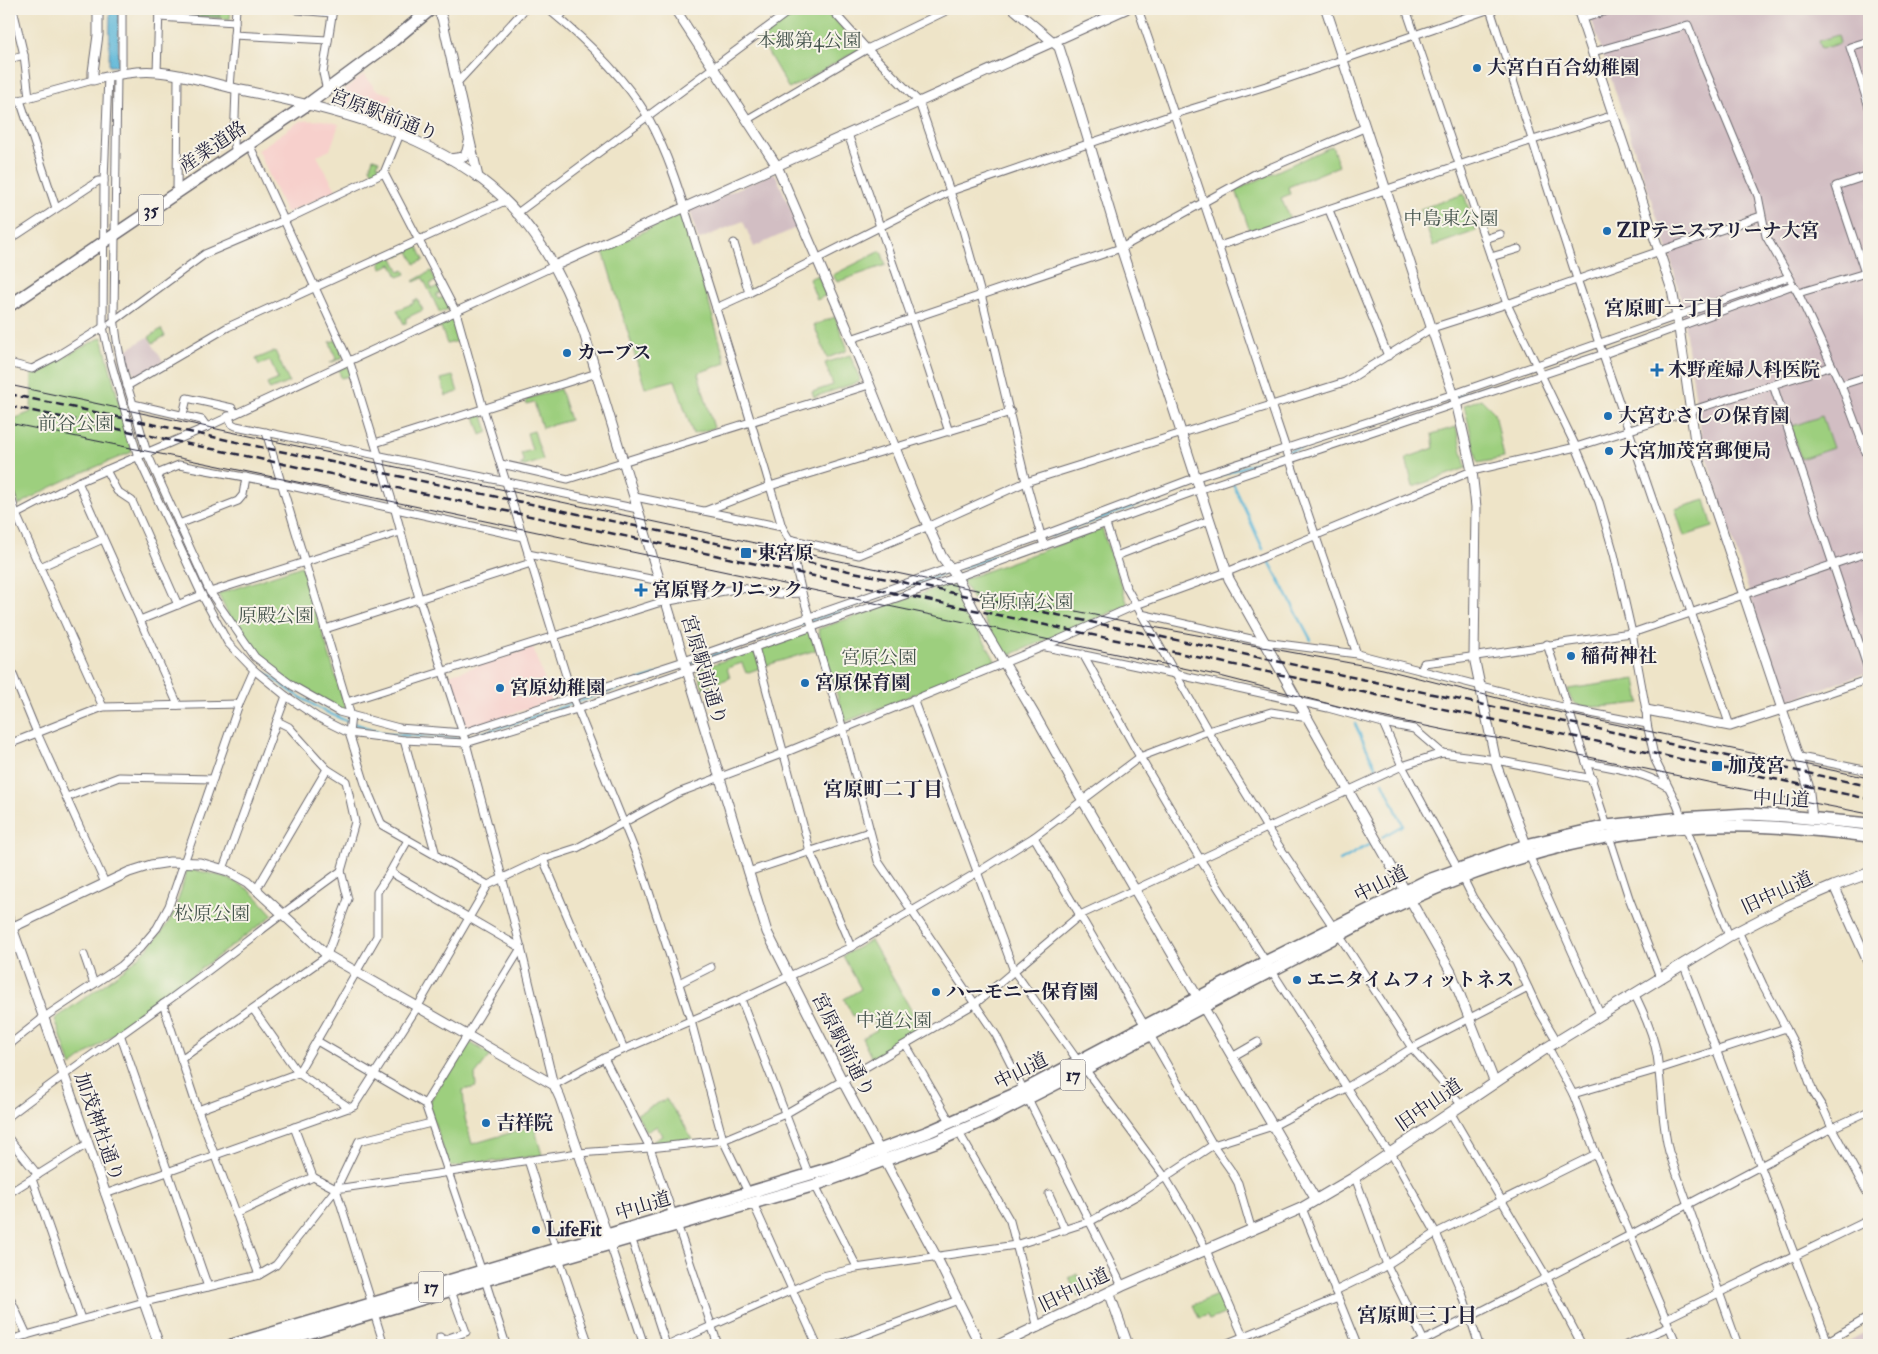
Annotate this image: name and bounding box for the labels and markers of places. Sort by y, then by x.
place label: 大宮白百合幼稚園 [1487,56,1639,80]
marker: 大宮白百合幼稚園 [1471,62,1483,74]
place label: ZIPテニスアリーナ大宮 [1617,219,1820,243]
marker: ZIPテニスアリーナ大宮 [1601,225,1613,237]
place label: カーブス [577,341,651,365]
marker: カーブス [561,347,573,359]
place label: 木野産婦人科医院 [1668,358,1820,382]
marker: 木野産婦人科医院 [1650,363,1664,377]
place label: 大宮むさしの保育園 [1618,404,1789,428]
marker: 大宮むさしの保育園 [1602,410,1614,422]
place label: 大宮加茂宮郵便局 [1619,439,1771,463]
marker: 大宮加茂宮郵便局 [1603,445,1615,457]
place label: 東宮原 [757,541,814,565]
marker: 東宮原 [739,546,753,560]
place label: 宮原腎クリニック [652,578,803,602]
marker: 宮原腎クリニック [634,583,648,597]
place label: 稲荷神社 [1581,644,1657,668]
marker: 稲荷神社 [1565,650,1577,662]
place label: 宮原保育園 [815,671,910,695]
place label: 宮原幼稚園 [510,676,605,700]
marker: 宮原保育園 [799,677,811,689]
marker: 宮原幼稚園 [494,682,506,694]
place label: 加茂宮 [1728,754,1785,778]
marker: 加茂宮 [1710,759,1724,773]
place label: エニタイムフィットネス [1307,968,1514,992]
marker: エニタイムフィットネス [1291,974,1303,986]
place label: ハーモニー保育園 [946,980,1098,1004]
marker: ハーモニー保育園 [930,986,942,998]
place label: 吉祥院 [496,1111,553,1135]
marker: 吉祥院 [480,1117,492,1129]
place label: LifeFit [546,1218,602,1242]
marker: LifeFit [530,1224,542,1236]

